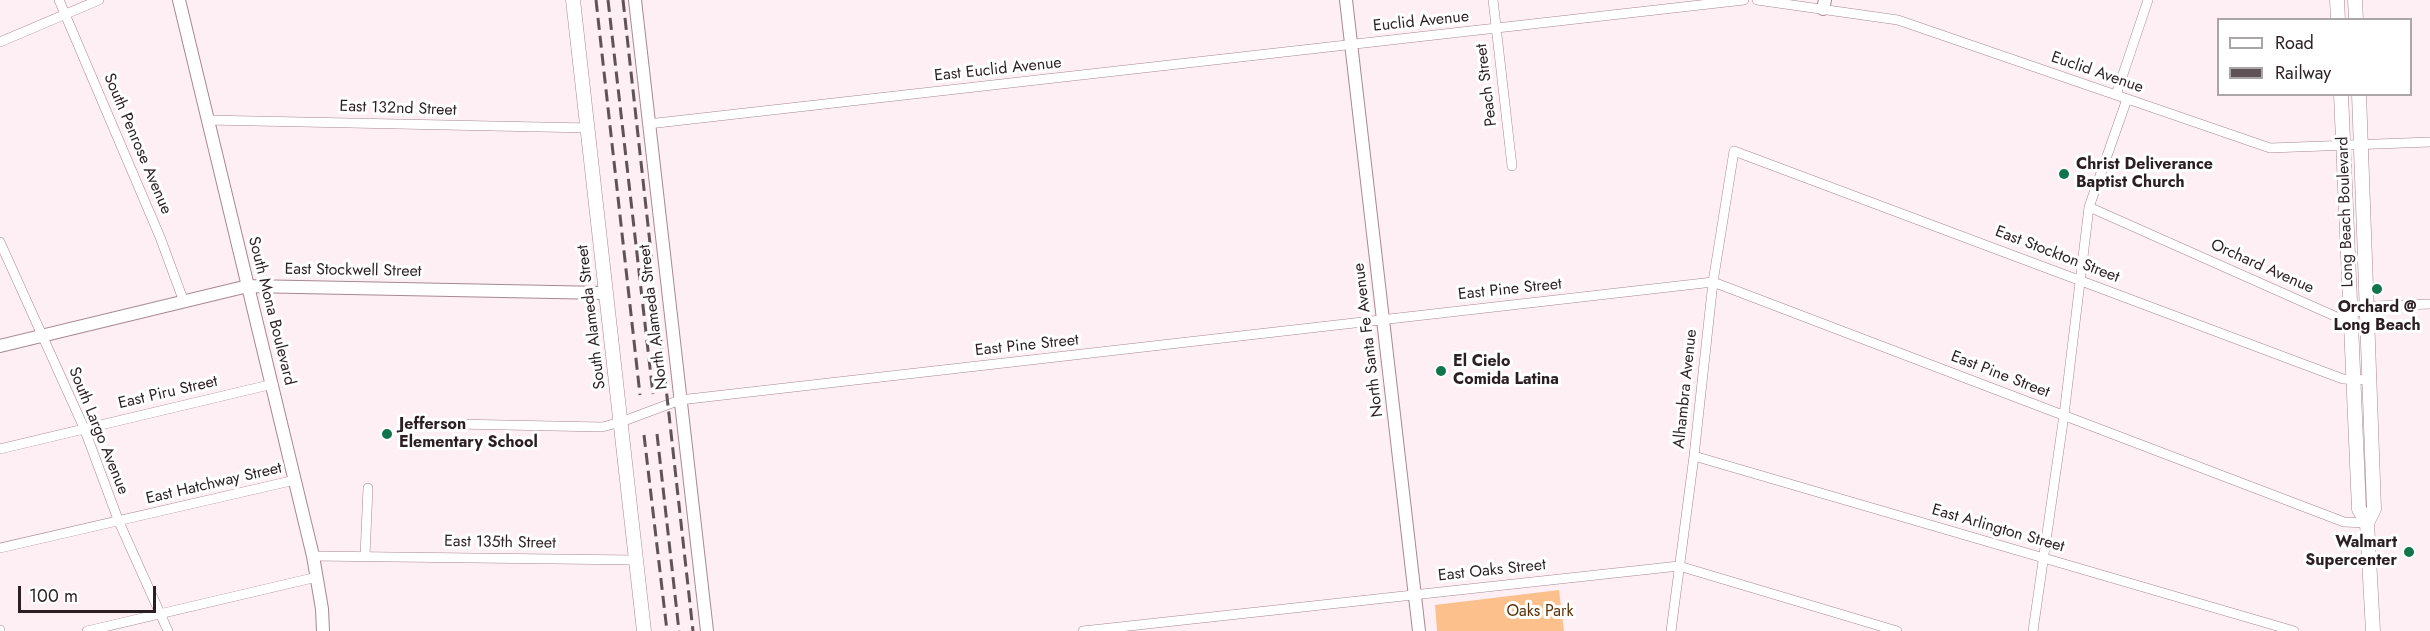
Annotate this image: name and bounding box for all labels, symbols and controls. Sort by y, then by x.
street label: Euclid Avenue [1372,7,1470,37]
legend [2217,18,2412,96]
text: Road [2275,30,2314,56]
street label: Peach Street [1472,43,1502,127]
street label: Euclid Avenue [2048,48,2146,98]
street label: East Euclid Avenue [933,54,1063,86]
text: Railway [2275,60,2331,86]
street label: South Penrose Avenue [99,71,175,217]
street label: East 132nd Street [339,97,457,121]
street label: Long Beach Boulevard [2334,136,2358,288]
place label: Christ Deliverance Baptist Church [2076,155,2213,193]
marker: Christ Deliverance Baptist Church [2057,167,2071,181]
street label: East Stockton Street [1992,222,2122,288]
street label: South Mona Boulevard [243,235,299,387]
street label: Orchard Avenue [2207,236,2317,298]
street label: North Alameda Street [636,243,672,391]
street label: South Alameda Street [574,244,610,390]
street label: East Stockwell Street [284,260,422,282]
street label: North Santa Fe Avenue [1350,262,1388,418]
street label: East Pine Street [1457,275,1563,305]
marker: Orchard @ Long Beach [2370,282,2384,296]
place label: Orchard @ Long Beach [2333,298,2421,336]
street label: Alhambra Avenue [1670,328,1702,450]
street label: East Pine Street [974,331,1080,361]
street label: East Pine Street [1948,347,2052,403]
place label: El Cielo Comida Latina [1453,352,1559,390]
marker: El Cielo Comida Latina [1434,364,1448,378]
street label: South Largo Avenue [64,365,132,497]
street label: East Piru Street [116,372,220,414]
place label: Jefferson Elementary School [399,415,538,453]
marker: Jefferson Elementary School [380,427,394,441]
street label: East Hatchway Street [144,459,284,509]
street label: East Arlington Street [1930,501,2066,557]
street label: East 135th Street [444,532,556,554]
place label: Walmart Supercenter [2305,533,2397,571]
marker: Walmart Supercenter [2402,545,2416,559]
street label: East Oaks Street [1437,556,1547,586]
scale bar [21,574,159,612]
text: 100 m [29,583,78,609]
park label: Oaks Park [1506,602,1574,622]

